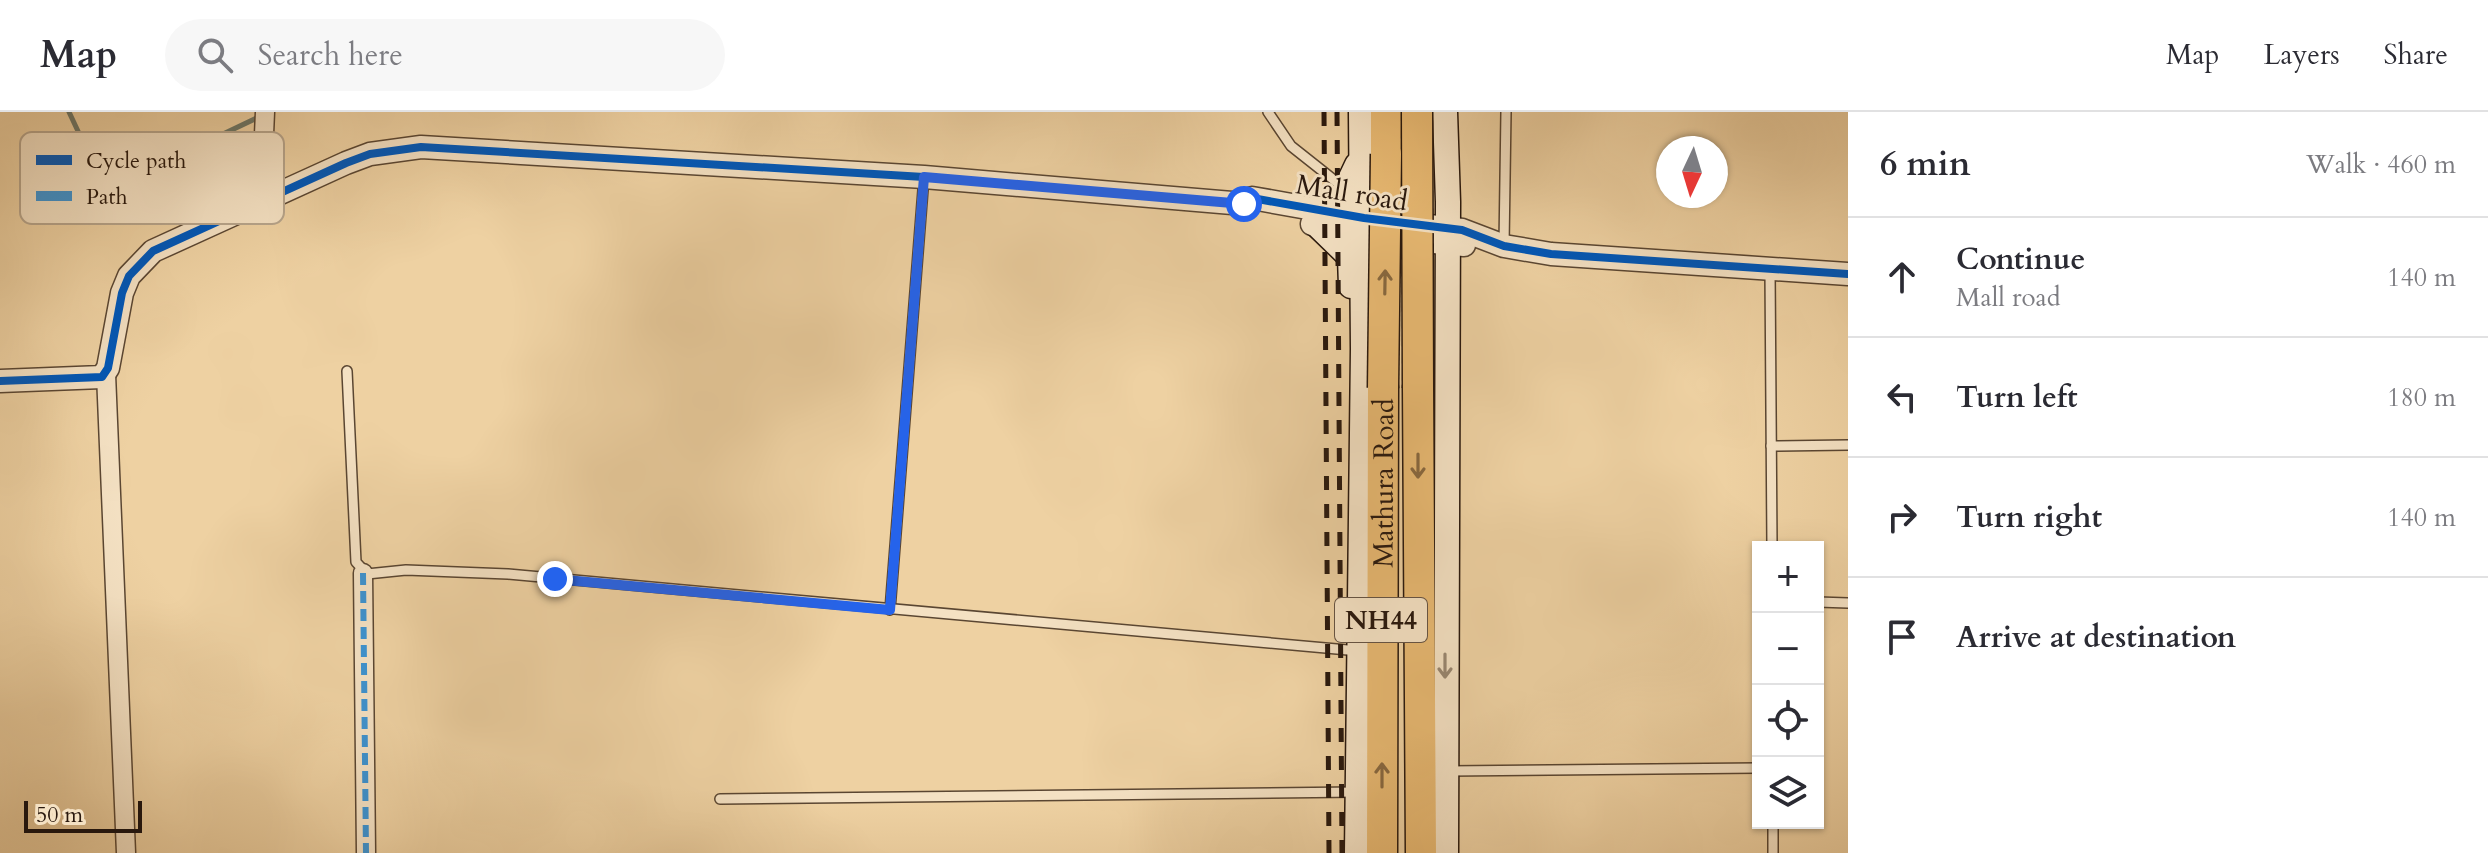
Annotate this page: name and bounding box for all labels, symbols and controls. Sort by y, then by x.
search box [165,19,725,91]
text: Map [40,29,117,81]
icon: search [193,33,237,77]
text: Search here [257,35,403,76]
text: Map [2166,36,2219,74]
text: Layers [2263,36,2340,74]
text: Share [2384,36,2448,74]
legend [20,132,284,224]
north arrow [1656,136,1728,208]
text: 6 min [1880,141,1971,187]
text: Cycle path [86,146,186,176]
text: Walk · 460 m [2306,147,2456,182]
street label: Mall road [1293,165,1411,221]
text: Path [86,182,128,212]
route start [1226,186,1262,222]
text: Continue [1956,239,2085,280]
icon: ahead [1880,255,1924,299]
text: 140 m [2387,260,2456,295]
one-way arrow [1377,269,1393,296]
text: Mall road [1956,280,2061,315]
icon: left [1880,375,1924,419]
text: Turn left [1956,377,2078,418]
text: 180 m [2387,380,2456,415]
street label: Mathura Road [1365,398,1403,568]
one-way arrow [1411,452,1426,479]
icon: right [1880,495,1924,539]
text: Turn right [1956,497,2102,538]
text: 140 m [2387,500,2456,535]
map controls [1752,541,1824,829]
button: + [1752,541,1824,613]
route end [537,561,573,597]
road number: NH44 [1335,598,1427,642]
button: − [1752,613,1824,685]
icon: arrive [1880,615,1924,659]
text: Arrive at destination [1956,617,2236,658]
one-way arrow [1437,652,1453,679]
button: locate [1752,685,1824,757]
button: layers [1752,757,1824,829]
one-way arrow [1374,762,1390,789]
scale bar [24,797,142,833]
text: 50 m [36,800,83,830]

